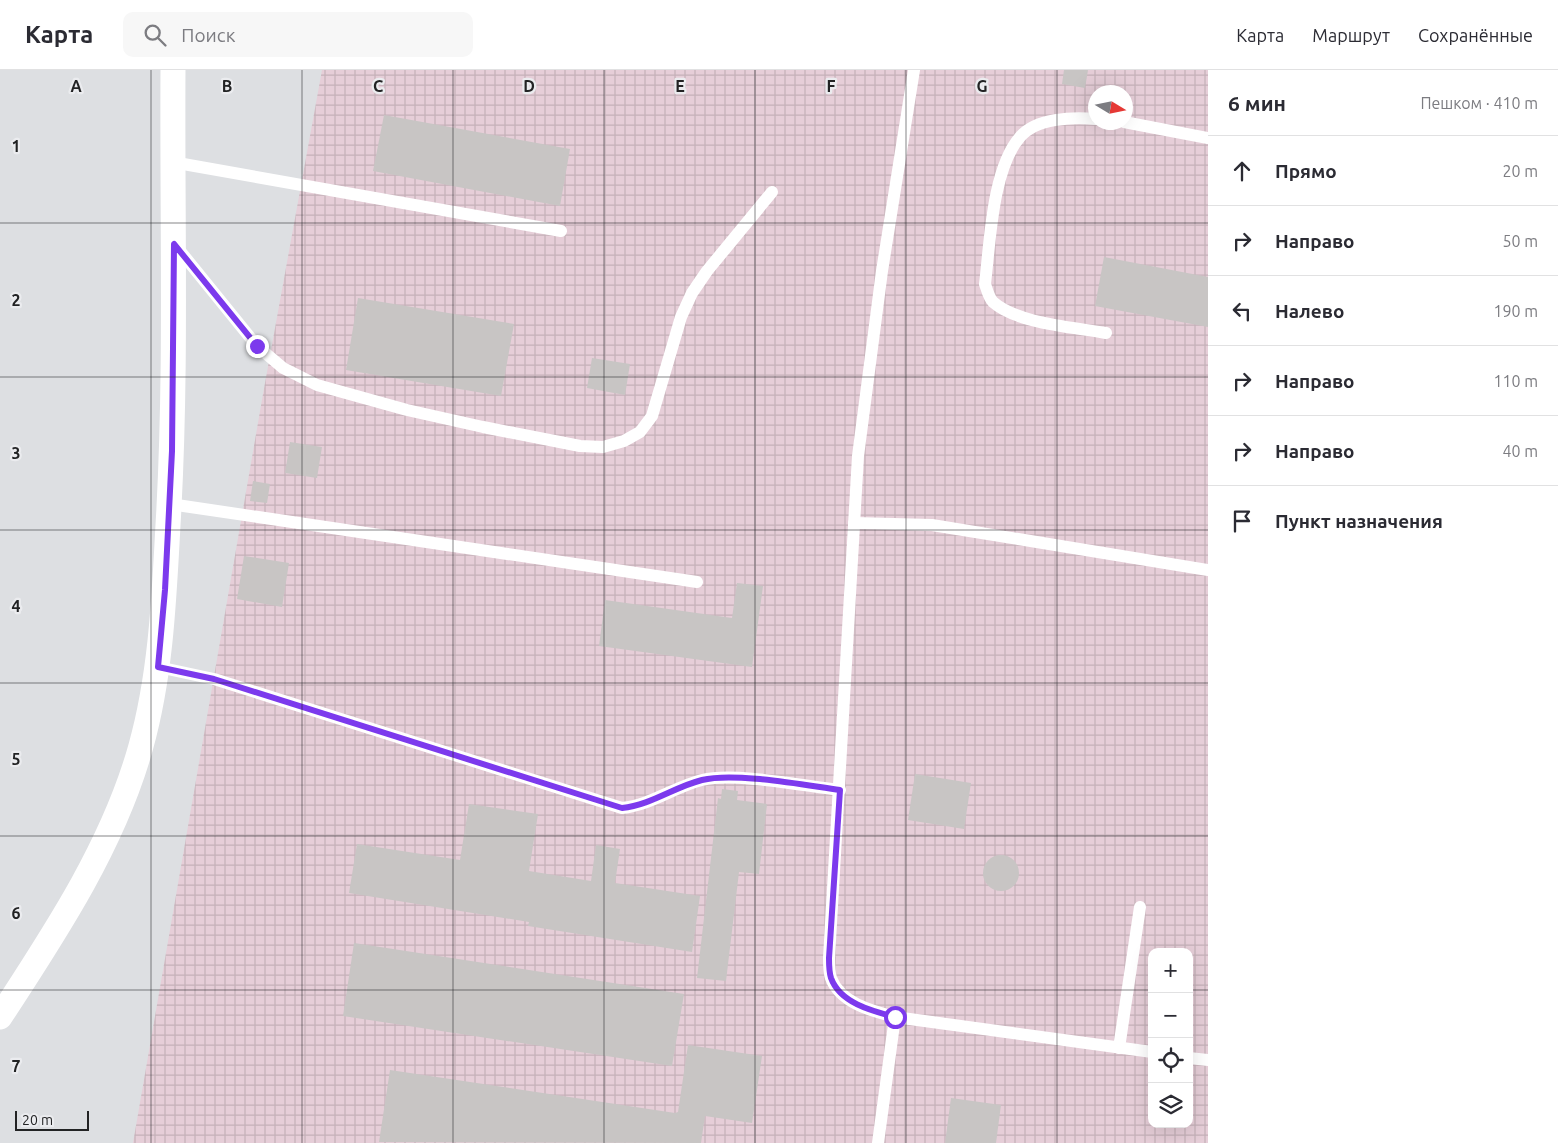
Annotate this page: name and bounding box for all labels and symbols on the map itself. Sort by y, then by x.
text: A [70,77,82,95]
text: B [222,77,232,95]
text: C [373,77,383,95]
text: D [523,77,535,95]
text: E [675,77,685,95]
text: F [827,77,836,95]
text: G [976,77,988,95]
north arrow [1088,85,1133,130]
text: 1 [11,137,21,155]
text: 2 [11,291,21,309]
route end [246,335,269,358]
text: 3 [11,444,21,462]
text: 4 [11,597,21,615]
text: 5 [11,750,21,768]
text: 6 [11,904,21,922]
route start [884,1006,907,1029]
text: 7 [11,1057,21,1075]
scale bar [15,1108,89,1131]

